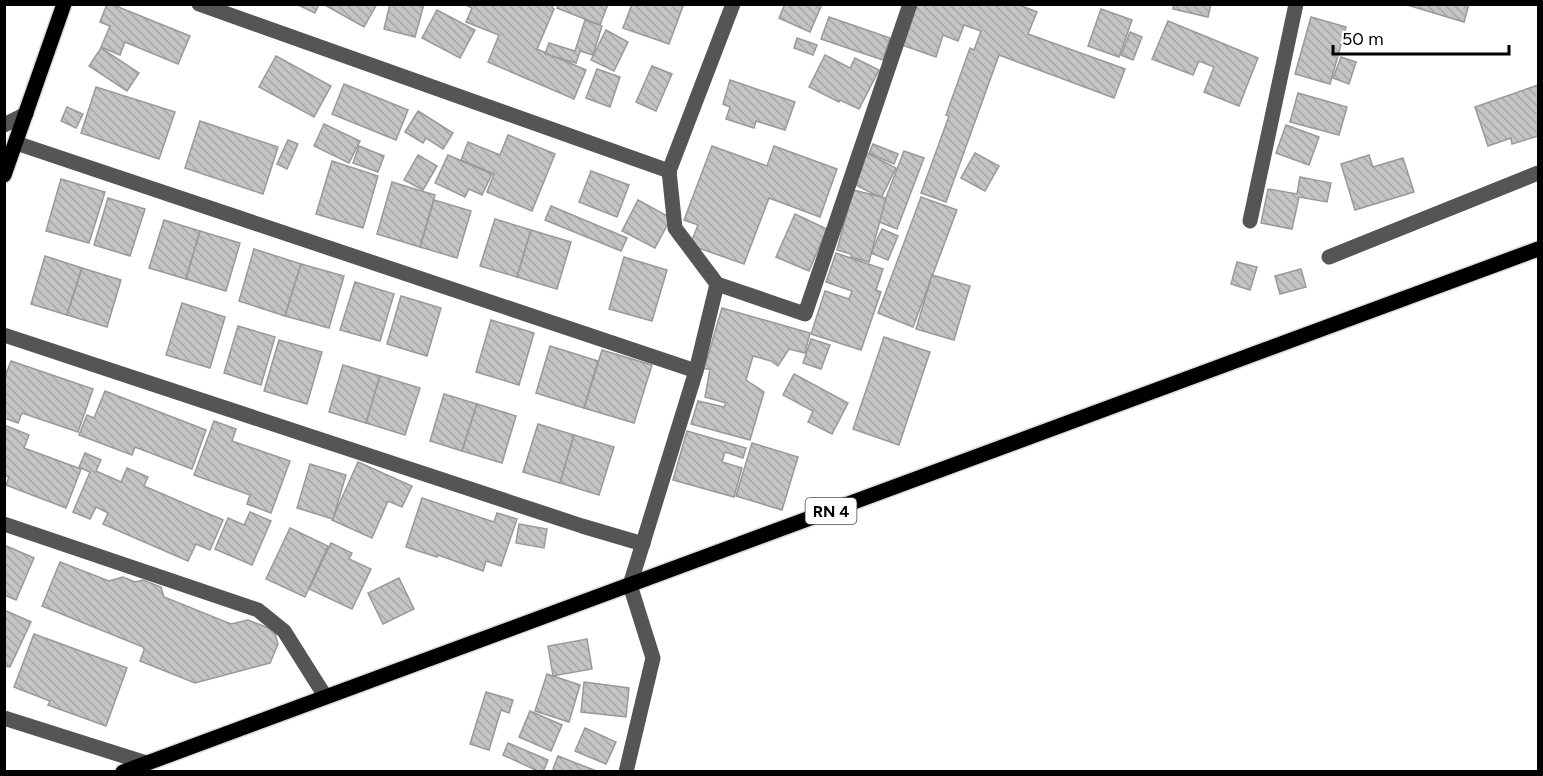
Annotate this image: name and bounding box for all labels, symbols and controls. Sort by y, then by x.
scale bar [1333,18,1508,56]
text: 50 m [1342,28,1384,50]
road number: RN 4 [806,498,856,524]

